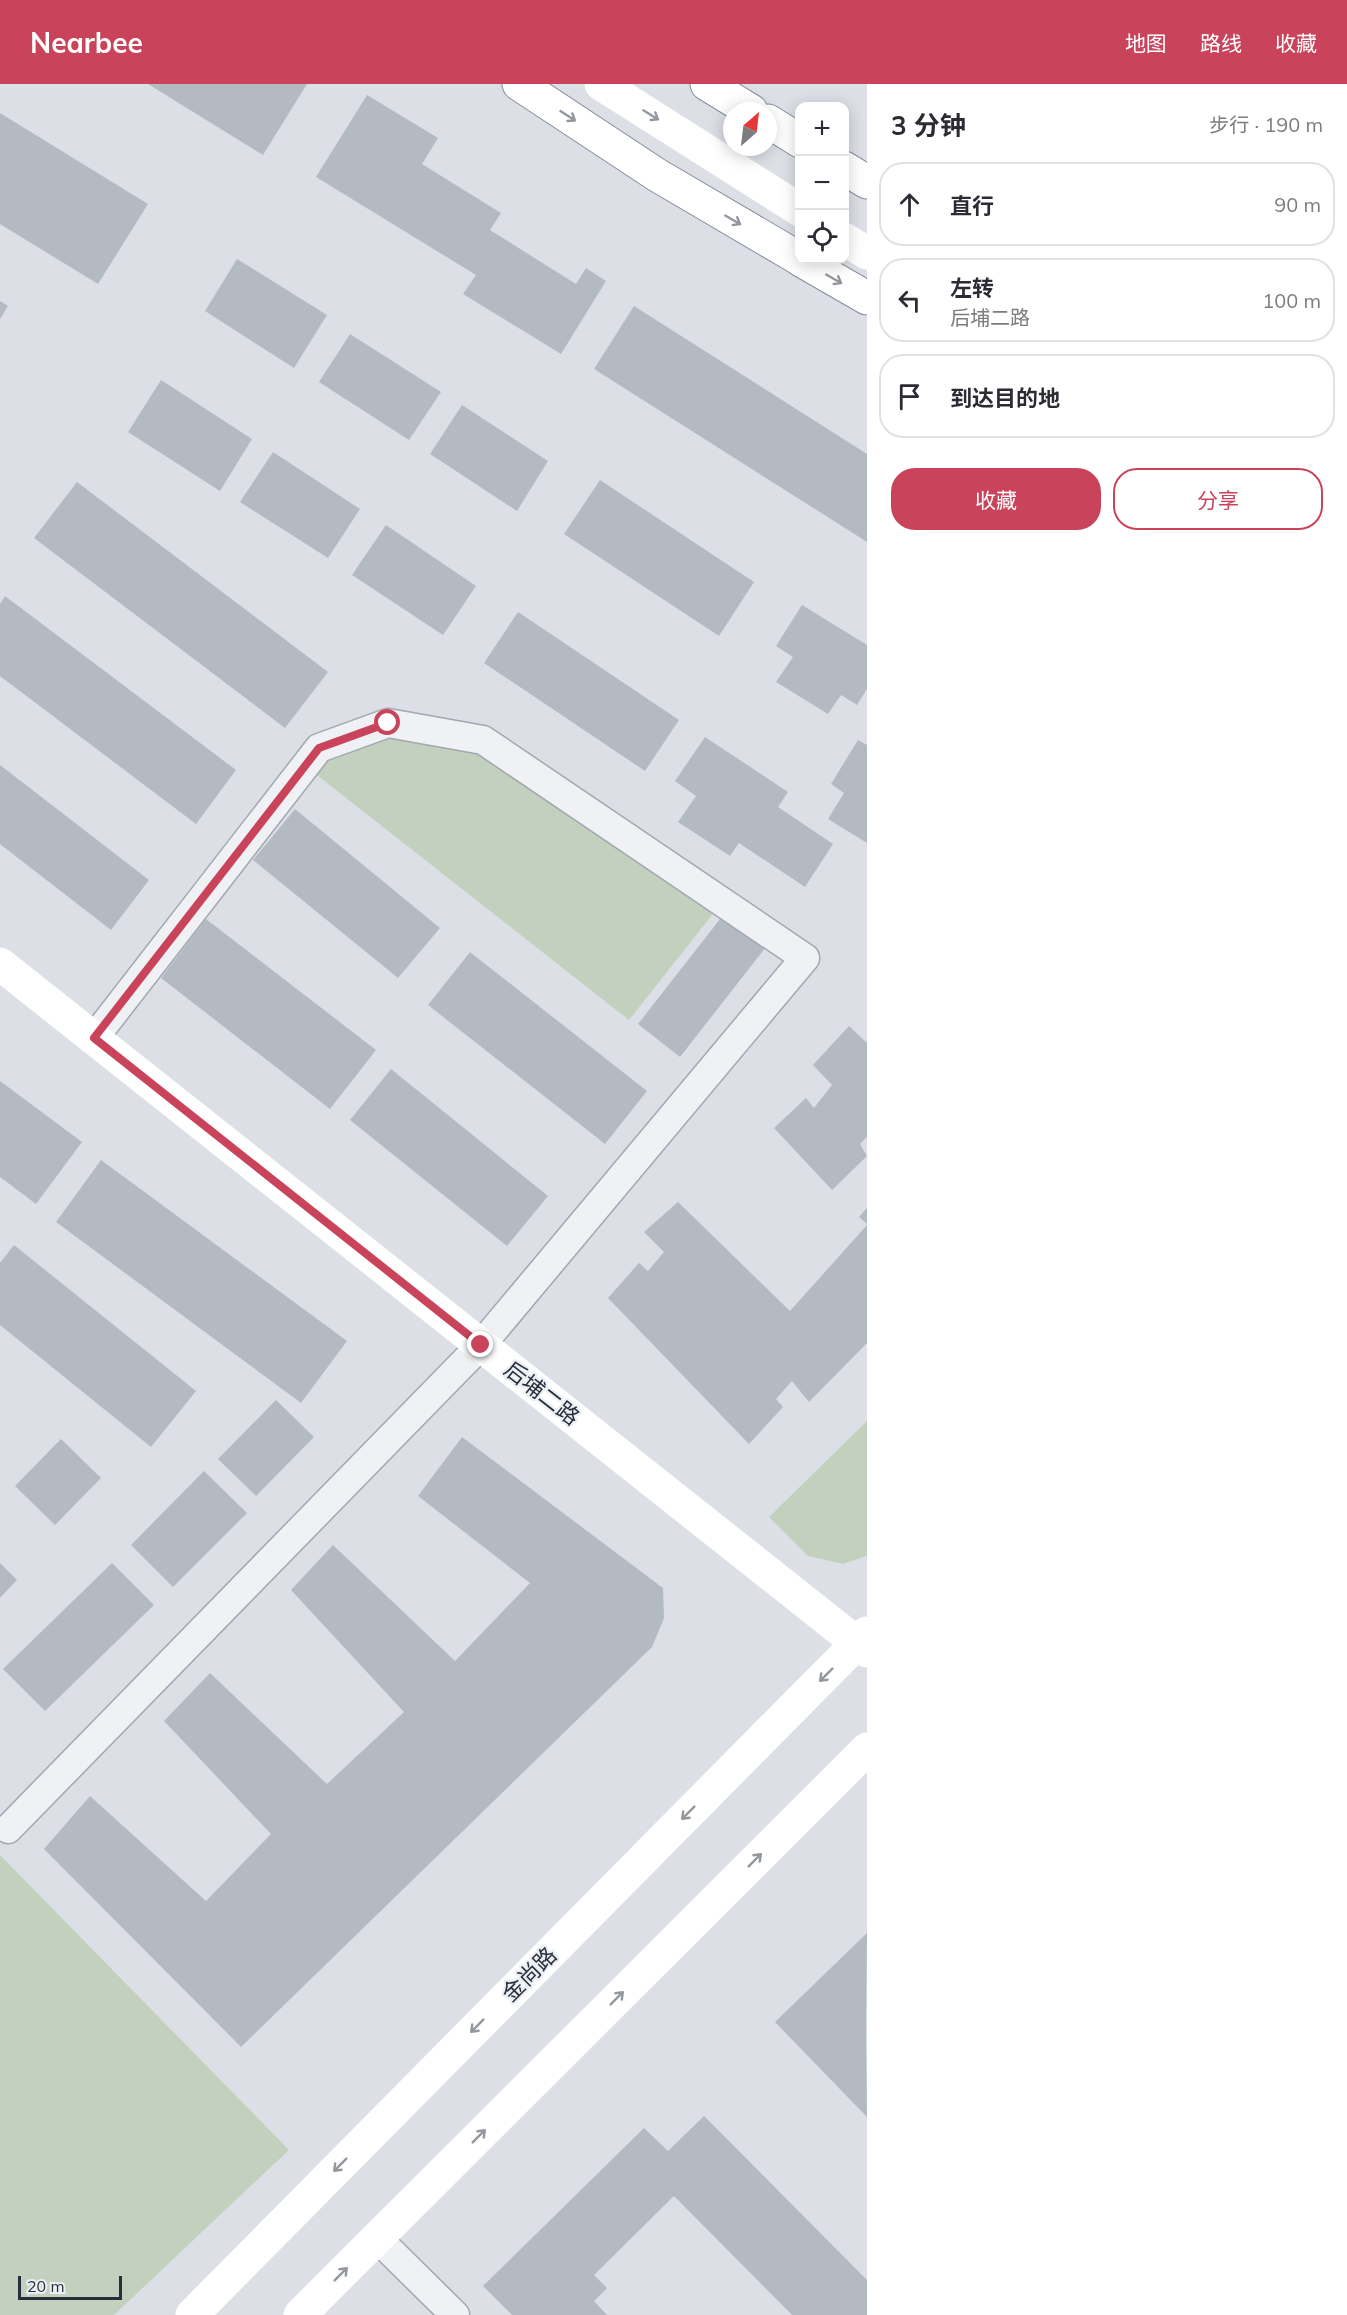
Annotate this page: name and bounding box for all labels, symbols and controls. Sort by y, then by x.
text: Nearbee [30,25,143,60]
text: 地图 [1125,30,1167,56]
text: 路线 [1200,30,1242,56]
text: 收藏 [1275,30,1317,56]
north arrow [723,102,777,156]
map controls [795,102,849,264]
button: + [795,102,849,156]
one-way arrow [642,109,659,122]
text: 3 分钟 [891,109,966,142]
one-way arrow [560,110,576,122]
text: 步行 · 190 m [1209,112,1323,137]
button: − [795,156,849,210]
icon: ahead [893,188,926,221]
text: 直行 [950,192,994,220]
text: 90 m [1274,192,1321,217]
button: locate [795,210,849,264]
one-way arrow [725,214,742,226]
one-way arrow [825,273,842,285]
text: 左转 [950,274,994,302]
icon: left [893,284,926,317]
text: 100 m [1262,288,1321,313]
text: 后埔二路 [950,305,1030,330]
icon: arrive [893,380,926,413]
text: 到达目的地 [950,384,1060,412]
button: 收藏 [891,468,1101,530]
button: 分享 [1113,468,1323,530]
route start [374,709,400,735]
route end [467,1331,493,1357]
street label: 后埔二路 [499,1355,585,1431]
one-way arrow [818,1667,833,1682]
one-way arrow [681,1806,696,1821]
one-way arrow [748,1853,763,1868]
street label: 金尚路 [496,1941,562,2007]
one-way arrow [610,1991,625,2005]
one-way arrow [470,2019,485,2034]
one-way arrow [472,2128,487,2143]
one-way arrow [333,2157,348,2172]
one-way arrow [334,2266,349,2281]
scale bar [18,2273,122,2300]
text: 20 m [27,2276,64,2296]

